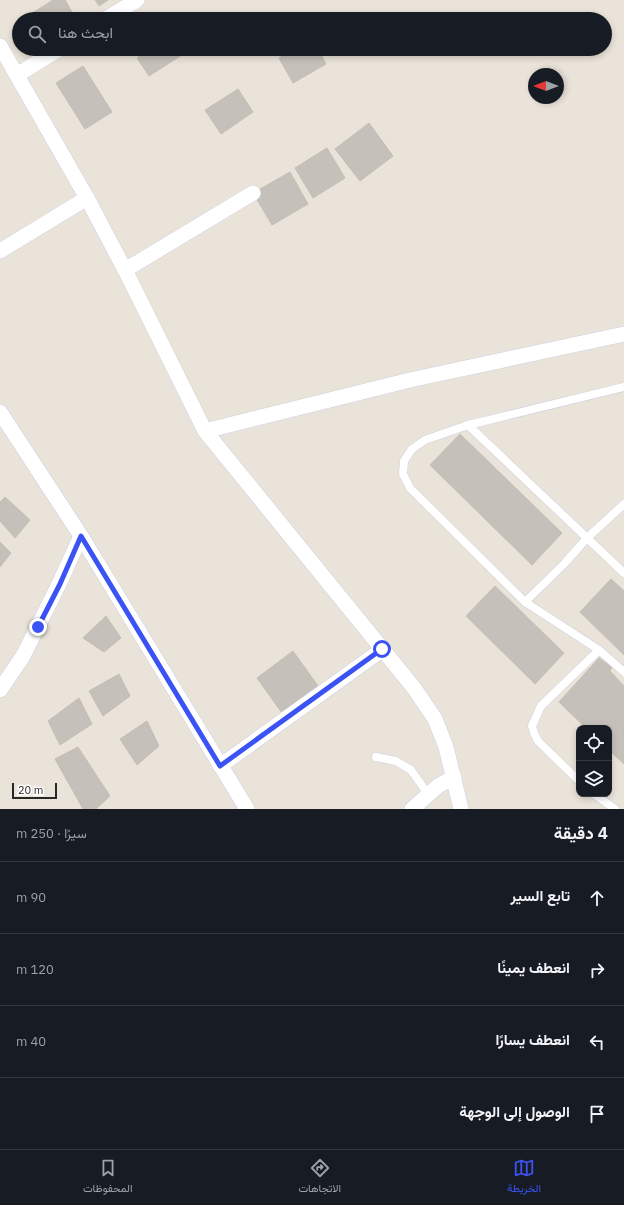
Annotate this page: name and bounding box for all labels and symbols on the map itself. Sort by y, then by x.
north arrow [528,68,564,104]
route end [29,618,47,636]
route start [373,640,391,658]
scale bar [12,781,57,800]

